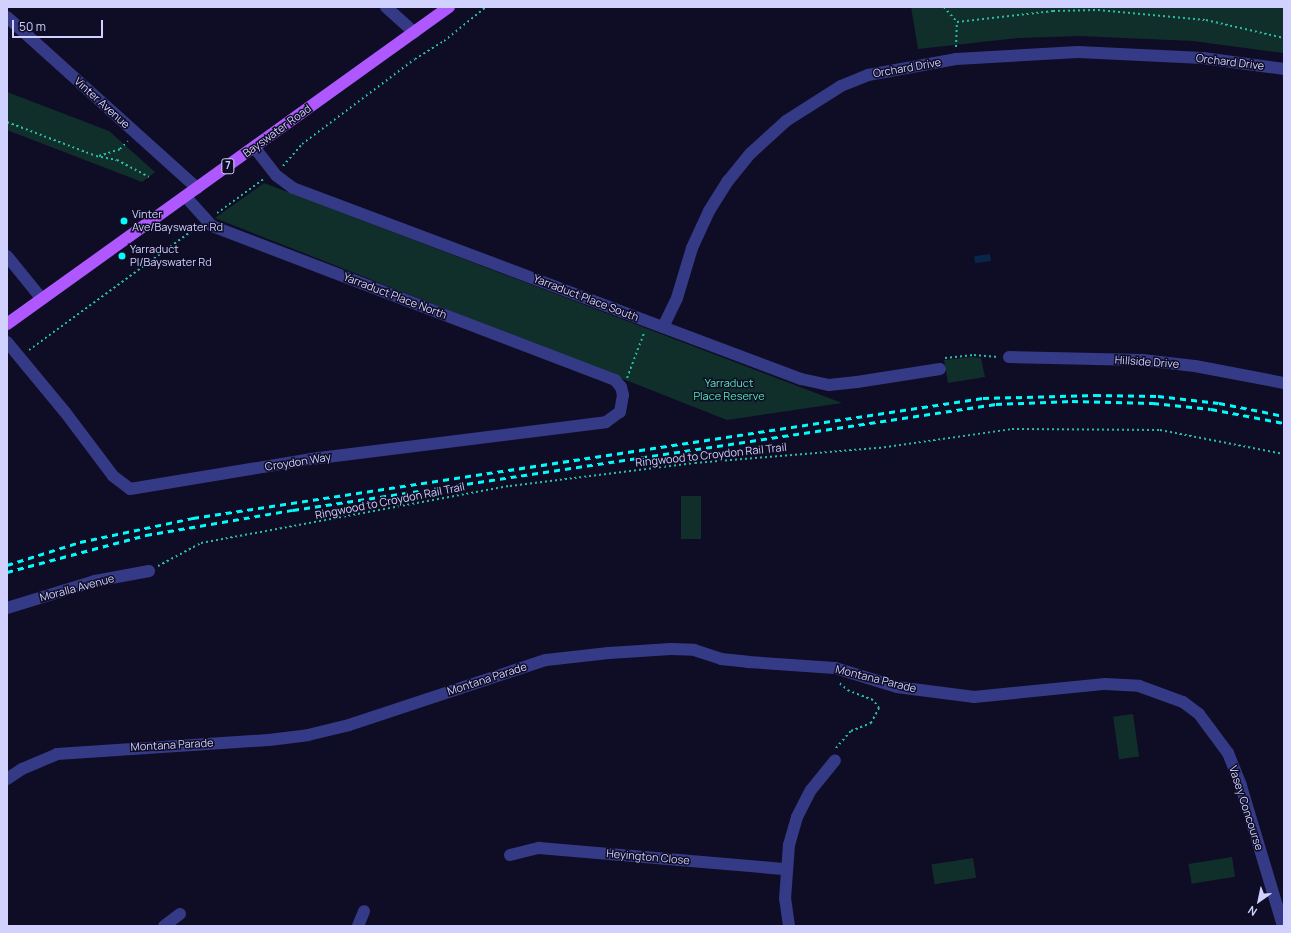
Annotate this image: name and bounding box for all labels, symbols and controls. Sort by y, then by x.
scale bar [14,12,105,38]
text: 50 m [19,18,46,35]
street label: Orchard Drive [1195,51,1265,73]
street label: Orchard Drive [872,56,942,80]
street label: Vinter Avenue [72,75,132,131]
street label: Bayswater Road [240,102,314,160]
road number: 7 [221,158,235,174]
place label: Vinter Ave/Bayswater Rd [132,208,223,234]
marker: Vinter Ave/Bayswater Rd [119,216,129,226]
place label: Yarraduct Pl/Bayswater Rd [130,243,212,269]
marker: Yarraduct Pl/Bayswater Rd [117,251,127,261]
street label: Yarraduct Place North [341,270,449,322]
street label: Yarraduct Place South [532,272,640,324]
street label: Hillside Drive [1114,353,1180,371]
park label: Yarraduct Place Reserve [693,377,765,403]
street label: Ringwood to Croydon Rail Trail [635,440,787,470]
street label: Croydon Way [264,450,332,474]
street label: Ringwood to Croydon Rail Trail [314,480,466,522]
street label: Moralla Avenue [38,572,116,604]
street label: Montana Parade [446,660,528,698]
street label: Montana Parade [834,663,918,695]
street label: Montana Parade [130,736,214,754]
street label: Vasey Concourse [1226,764,1266,852]
street label: Heyington Close [606,847,690,867]
north arrow [1239,881,1279,921]
text: N [1245,903,1260,920]

